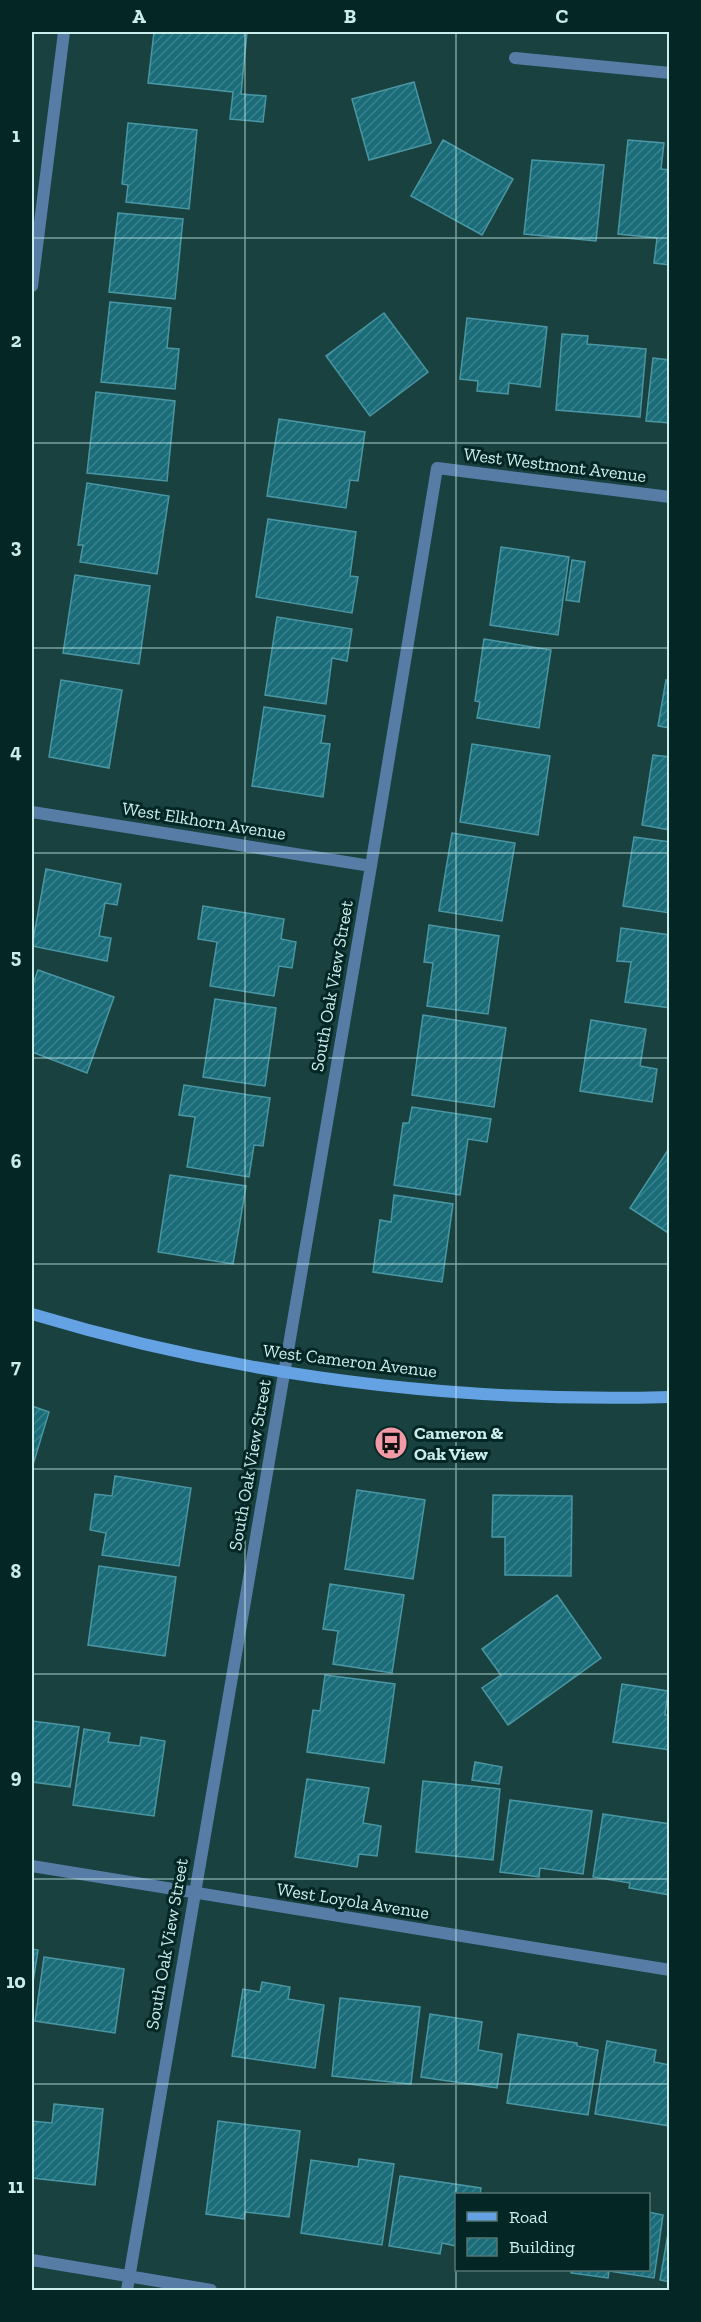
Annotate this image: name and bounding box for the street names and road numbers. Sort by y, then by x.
street label: West Westmont Avenue [462,443,648,487]
street label: West Elkhorn Avenue [121,797,287,845]
street label: South Oak View Street [306,898,358,1073]
street label: West Cameron Avenue [262,1339,438,1383]
street label: South Oak View Street [224,1377,276,1552]
street label: South Oak View Street [141,1856,193,2031]
street label: West Loyola Avenue [275,1878,431,1924]

